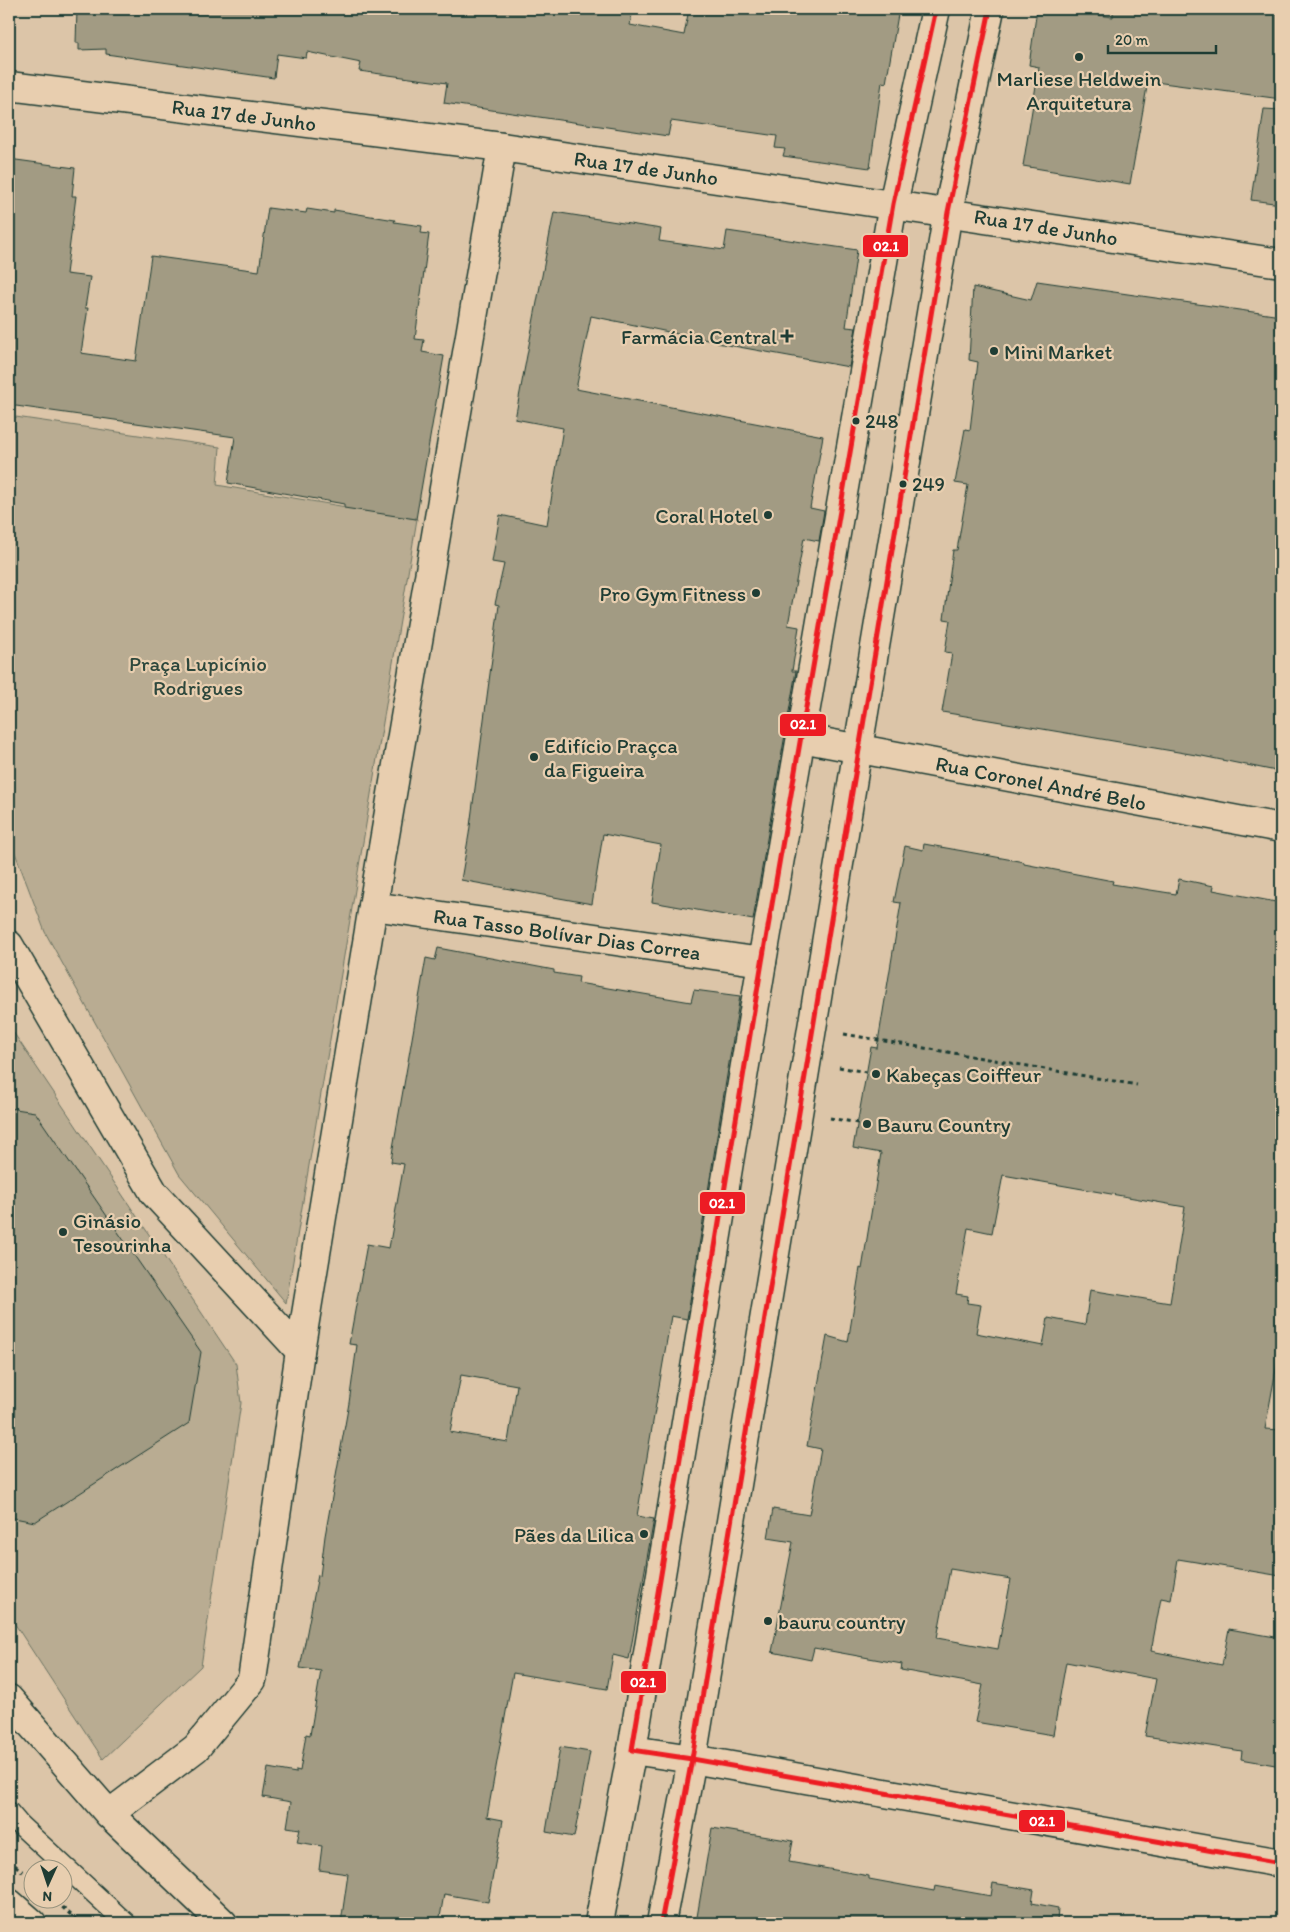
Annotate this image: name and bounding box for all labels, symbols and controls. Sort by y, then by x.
scale bar [1108,22,1215,54]
text: 20 m [1115,31,1149,49]
marker: Marliese Heldwein Arquitetura [1073,51,1085,63]
place label: Marliese Heldwein Arquitetura [997,66,1162,115]
street label: Rua 17 de Junho [170,94,318,136]
street label: Rua 17 de Junho [572,146,720,190]
street label: Rua 17 de Junho [972,203,1120,251]
line badge: 02.1 [862,234,909,258]
text: 02.1 [873,238,899,255]
place label: Farmácia Central [621,324,777,349]
marker: Farmácia Central [781,330,793,342]
place label: Mini Market [1004,339,1112,364]
marker: Mini Market [988,345,1000,357]
place label: 248 [865,409,899,433]
marker: 248 [851,416,861,426]
place label: 249 [912,472,945,496]
marker: 249 [898,479,908,489]
place label: Coral Hotel [655,503,758,528]
marker: Coral Hotel [762,509,774,521]
place label: Pro Gym Fitness [600,581,746,606]
marker: Pro Gym Fitness [750,587,762,599]
park label: Praça Lupicínio Rodrigues [129,651,267,700]
line badge: 02.1 [779,713,827,737]
text: 02.1 [790,716,816,733]
place label: Edifício Praçca da Figueira [544,733,677,782]
street label: Rua Coronel André Belo [933,750,1149,816]
marker: Edifício Praçca da Figueira [528,751,540,763]
street label: Rua Tasso Bolívar Dias Correa [432,903,702,965]
place label: Kabeças Coiffeur [886,1062,1042,1087]
marker: Kabeças Coiffeur [870,1068,882,1080]
place label: Bauru Country [877,1112,1011,1137]
marker: Bauru Country [861,1118,873,1130]
line badge: 02.1 [699,1191,746,1215]
text: 02.1 [709,1195,735,1212]
place label: Ginásio Tesourinha [73,1208,171,1257]
marker: Ginásio Tesourinha [57,1226,69,1238]
place label: Pães da Lilica [514,1522,634,1547]
marker: Pães da Lilica [638,1528,650,1540]
place label: bauru country [778,1609,906,1634]
marker: bauru country [762,1615,774,1627]
line badge: 02.1 [620,1670,667,1694]
text: 02.1 [630,1674,656,1691]
line badge: 02.1 [1018,1809,1066,1833]
text: 02.1 [1029,1813,1055,1830]
north arrow [22,1860,72,1910]
text: N [42,1888,53,1905]

